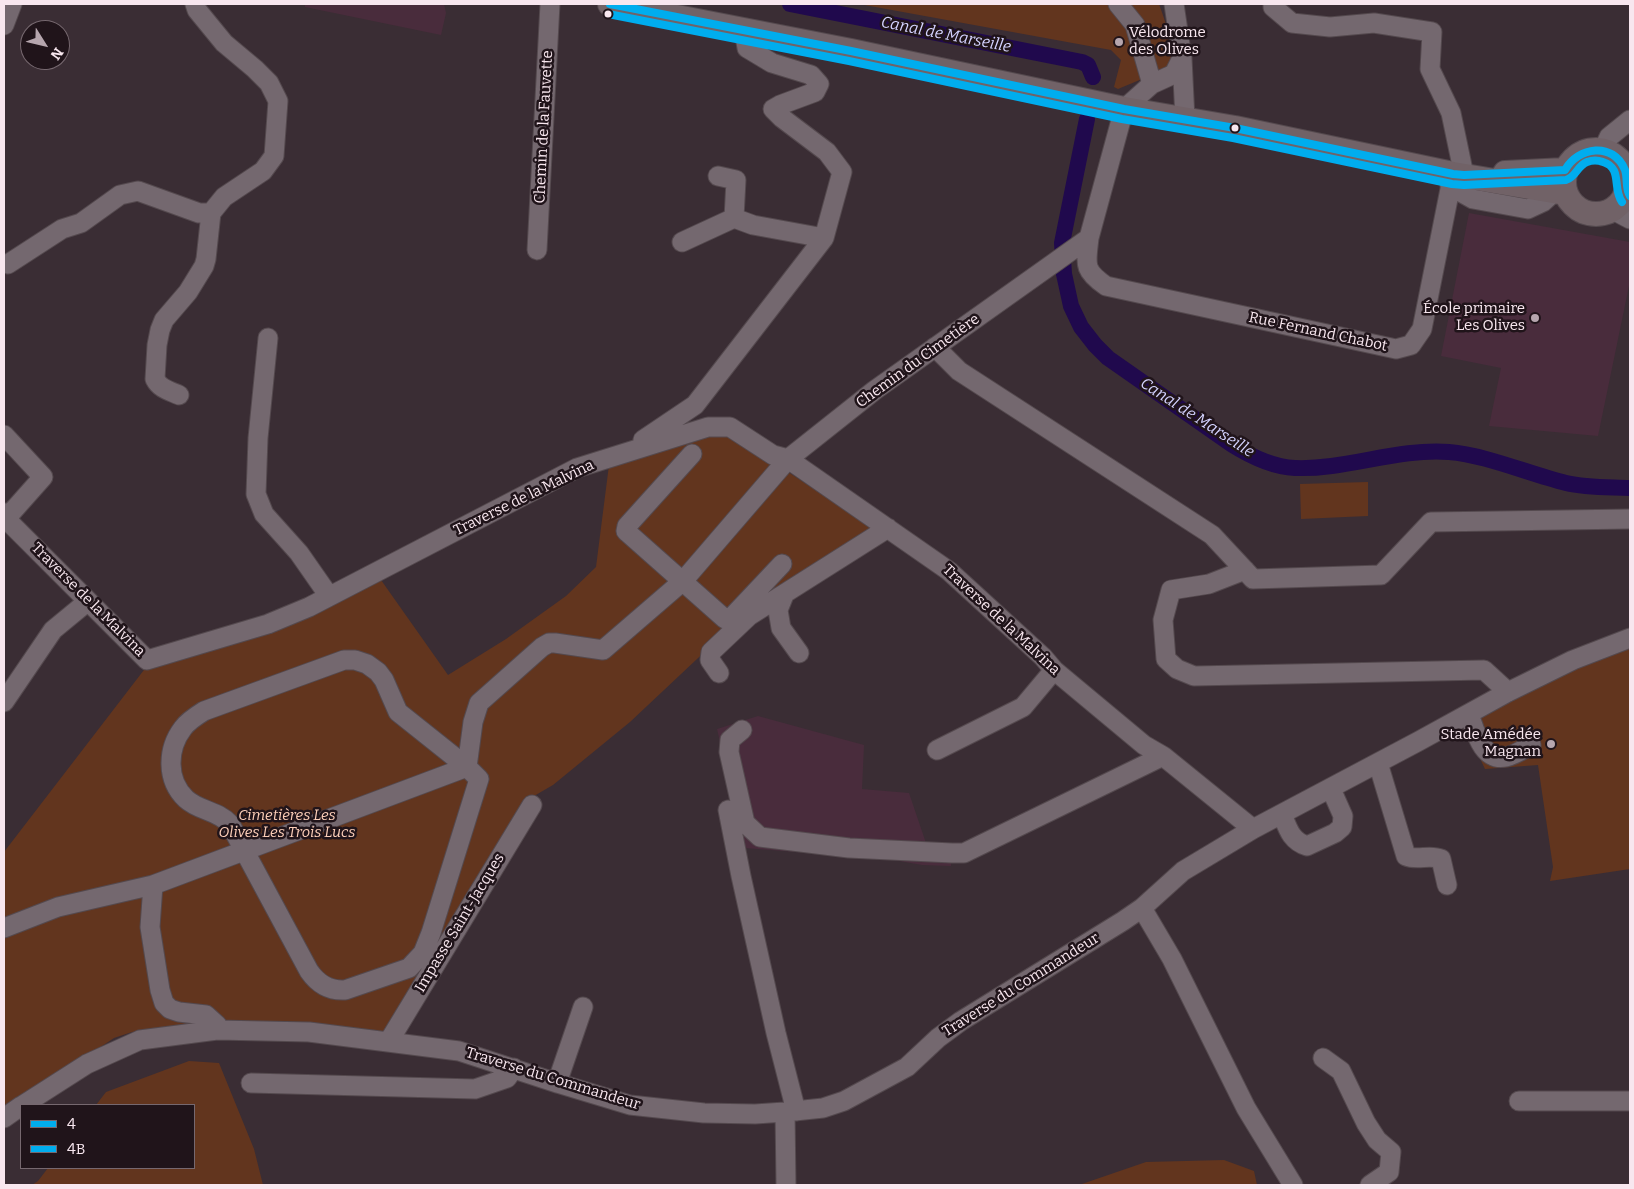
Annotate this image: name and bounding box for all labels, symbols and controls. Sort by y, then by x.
unlabelled marker [603,9,613,19]
water label: Canal de Marseille [879,13,1013,57]
north arrow [20,20,70,70]
place label: Vélodrome des Olives [1129,24,1206,59]
marker: Vélodrome des Olives [1113,36,1125,48]
text: N [47,44,67,63]
street label: Chemin de la Fauvette [531,50,557,204]
unlabelled marker [1230,123,1240,133]
place label: École primaire Les Olives [1423,300,1525,335]
street label: Rue Fernand Chabot [1247,309,1389,355]
street label: Chemin du Cimetière [853,310,983,412]
marker: École primaire Les Olives [1529,312,1541,324]
water label: Canal de Marseille [1136,374,1258,462]
street label: Traverse de la Malvina [451,456,597,540]
street label: Traverse de la Malvina [27,539,149,661]
street label: Traverse de la Malvina [939,561,1063,679]
place label: Stade Amédée Magnan [1440,726,1541,761]
marker: Stade Amédée Magnan [1545,738,1557,750]
park label: Cimetières Les Olives Les Trois Lucs [219,807,355,842]
street label: Impasse Saint-Jacques [411,850,509,996]
street label: Traverse du Commandeur [939,929,1103,1041]
street label: Traverse du Commandeur [464,1044,642,1114]
legend [20,1104,195,1169]
text: 4 [67,1115,76,1133]
text: 4B [67,1140,85,1158]

